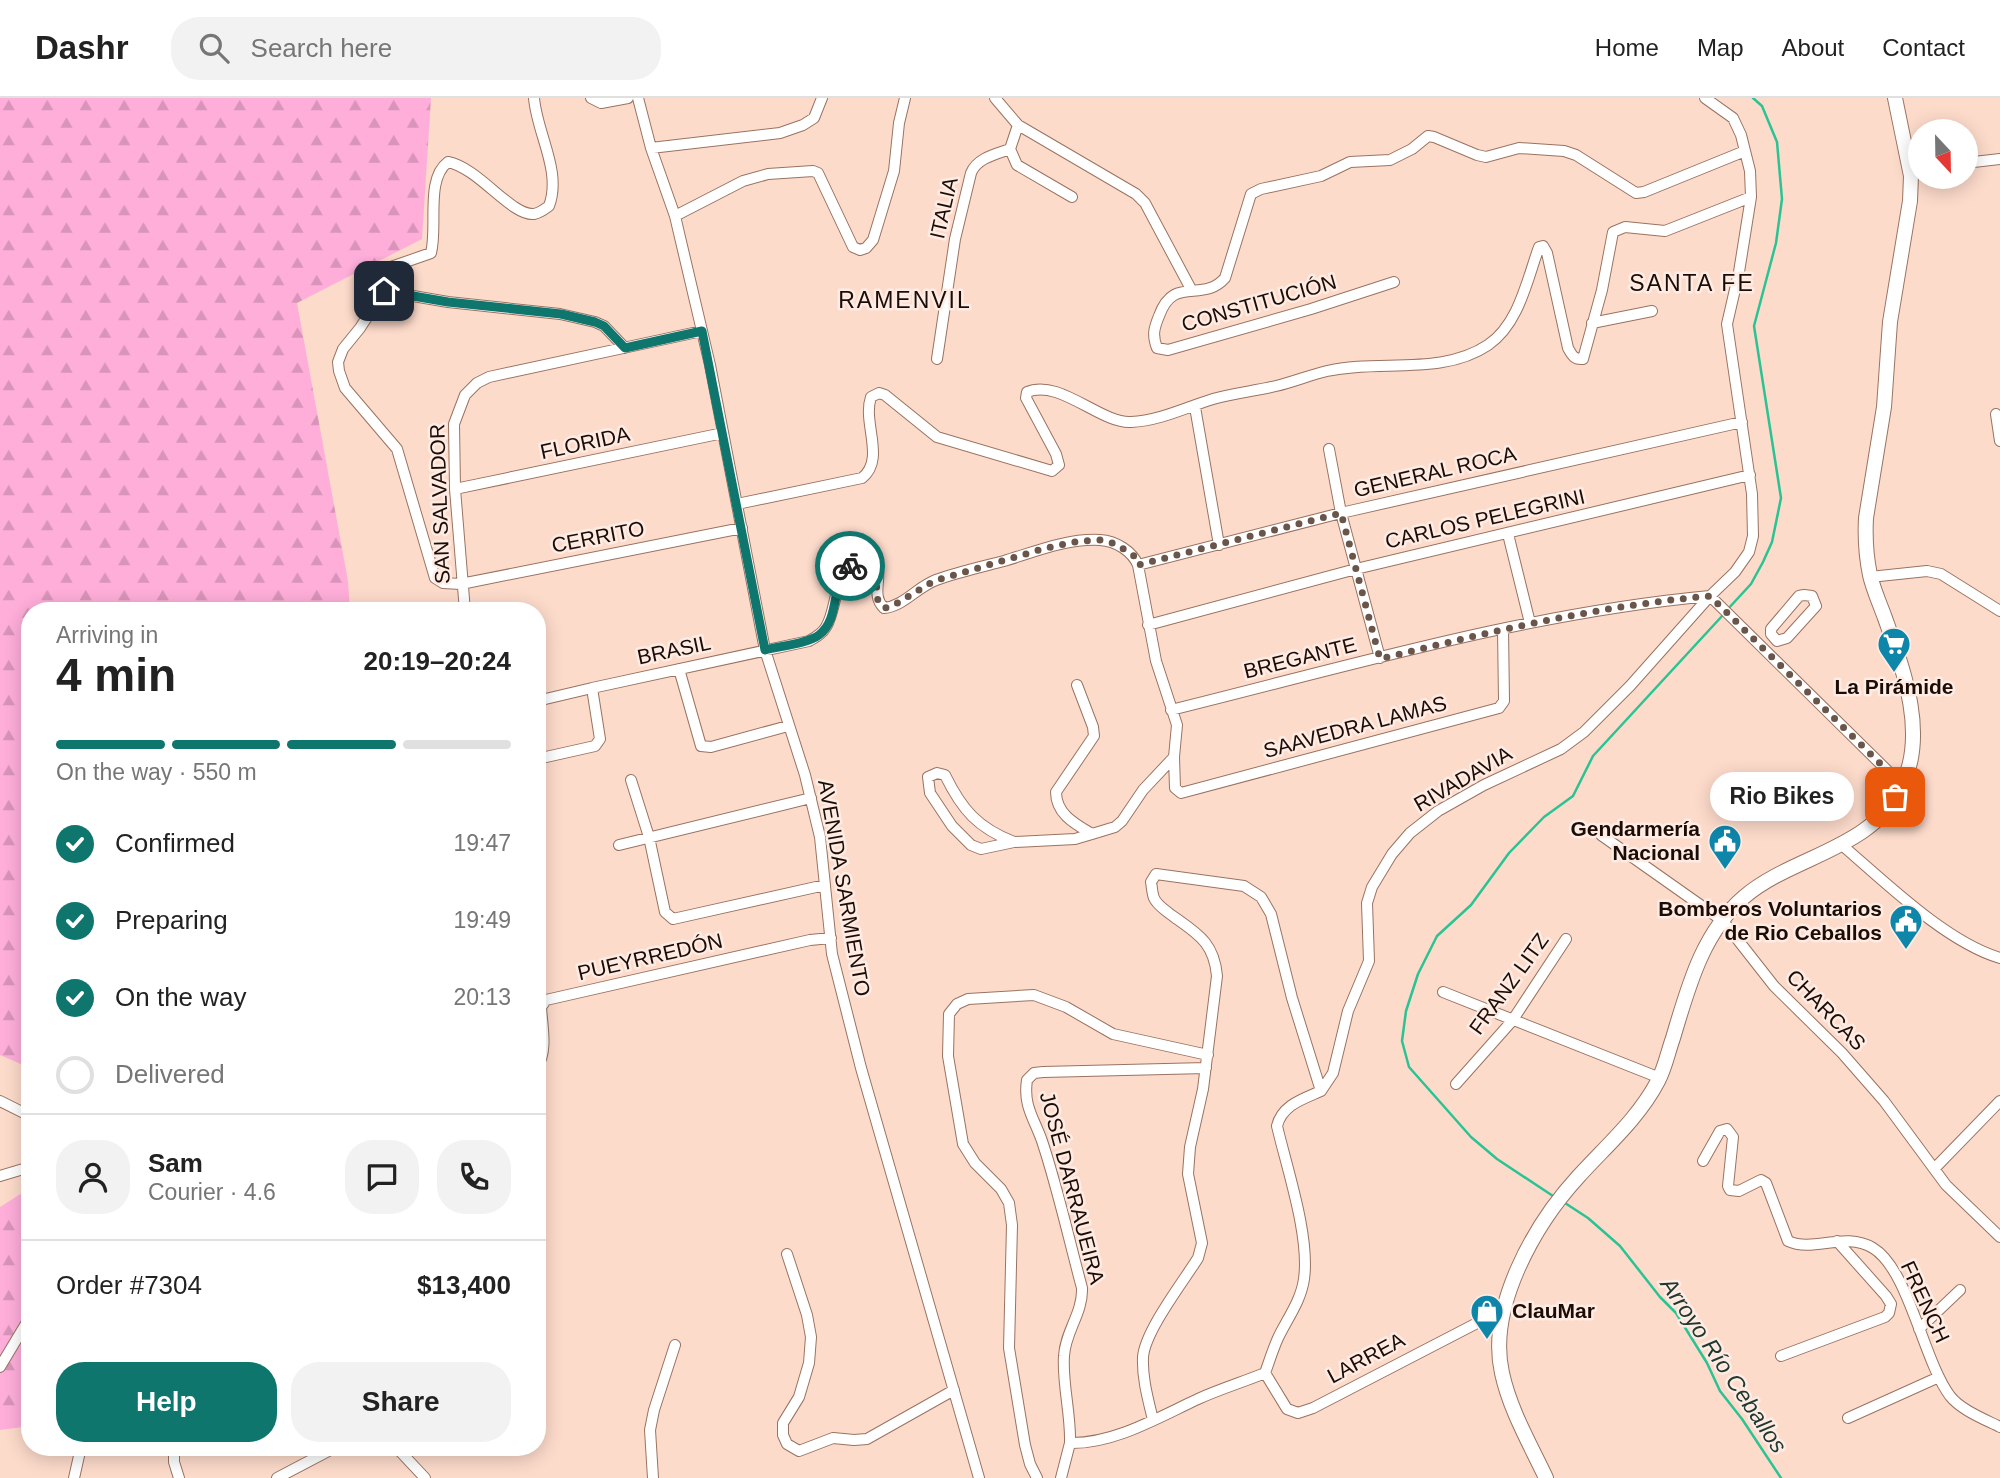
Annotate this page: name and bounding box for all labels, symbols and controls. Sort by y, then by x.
search box [171,17,661,80]
text: Dashr [35,29,129,66]
icon: search [195,29,233,67]
text: Search here [251,33,392,63]
text: Home [1595,34,1659,61]
text: Map [1697,34,1744,61]
text: About [1782,34,1844,61]
text: Contact [1882,34,1965,61]
north arrow [1908,119,1978,189]
map controls [1908,119,1978,189]
street label: ITALIA [925,175,962,241]
pin [354,261,414,321]
street label: CONSTITUCIÓN [1179,269,1339,336]
district label: SANTA FE [1629,270,1755,296]
icon: home [365,272,403,310]
district label: RAMENVIL [838,287,972,313]
street label: FLORIDA [538,422,632,463]
street label: SAN SALVADOR [425,424,454,585]
street label: GENERAL ROCA [1351,442,1518,501]
street label: CARLOS PELEGRINI [1383,484,1587,553]
street label: CERRITO [550,516,646,557]
courier [815,531,885,601]
icon: bike [831,547,869,585]
text: Arriving in [56,622,158,648]
supermarket icon: La Pirámide [1875,625,1913,674]
street label: BRASIL [635,630,713,669]
street label: BREGANTE [1241,632,1359,683]
text: 20:19–20:24 [364,646,511,676]
text: 4 min [56,649,176,701]
place label: La Pirámide [1834,675,1954,698]
street label: SAAVEDRA LAMAS [1261,691,1449,762]
street label: RIVADAVIA [1410,741,1516,816]
text: On the way · 550 m [56,759,257,785]
pin [1865,767,1925,827]
callout: Rio Bikes [1710,772,1853,822]
street label: AVENIDA SARMIENTO [814,778,875,998]
icon: bag [1876,778,1914,816]
text: Rio Bikes [1730,783,1834,809]
place label: Gendarmería Nacional [1570,817,1700,864]
public building icon: Gendarmería Nacional [1706,822,1744,871]
icon: check [56,825,94,863]
text: Confirmed [115,828,235,858]
text: 19:47 [453,830,511,856]
place label: Bomberos Voluntarios de Rio Ceballos [1658,897,1882,944]
icon: check [56,902,94,940]
public building icon: Bomberos Voluntarios de Rio Ceballos [1887,902,1925,951]
text: Preparing [115,905,228,935]
text: 19:49 [453,907,511,933]
street label: PUEYRREDÓN [575,929,725,984]
street label: FRANZ LITZ [1464,929,1553,1039]
street label: CHARCAS [1782,965,1870,1055]
icon: check [56,979,94,1017]
text: On the way [115,982,247,1012]
text: 20:13 [453,984,511,1010]
text: Delivered [115,1059,225,1089]
street label: JOSÉ DARRAUEIRA [1036,1089,1109,1287]
button: person [56,1140,130,1214]
button: chat [345,1140,419,1214]
button: phone [437,1140,511,1214]
text: Sam [148,1148,203,1178]
text: Courier · 4.6 [148,1179,276,1205]
street label: FRENCH [1897,1257,1954,1346]
text: Order #7304 [56,1270,202,1300]
text: $13,400 [417,1270,511,1300]
water label: Arroyo Río Ceballos [1655,1271,1793,1458]
shop icon: ClauMar [1468,1292,1506,1341]
place label: ClauMar [1512,1299,1595,1322]
street label: LARREA [1323,1328,1408,1387]
button: Help [56,1362,277,1442]
button: Share [291,1362,511,1442]

